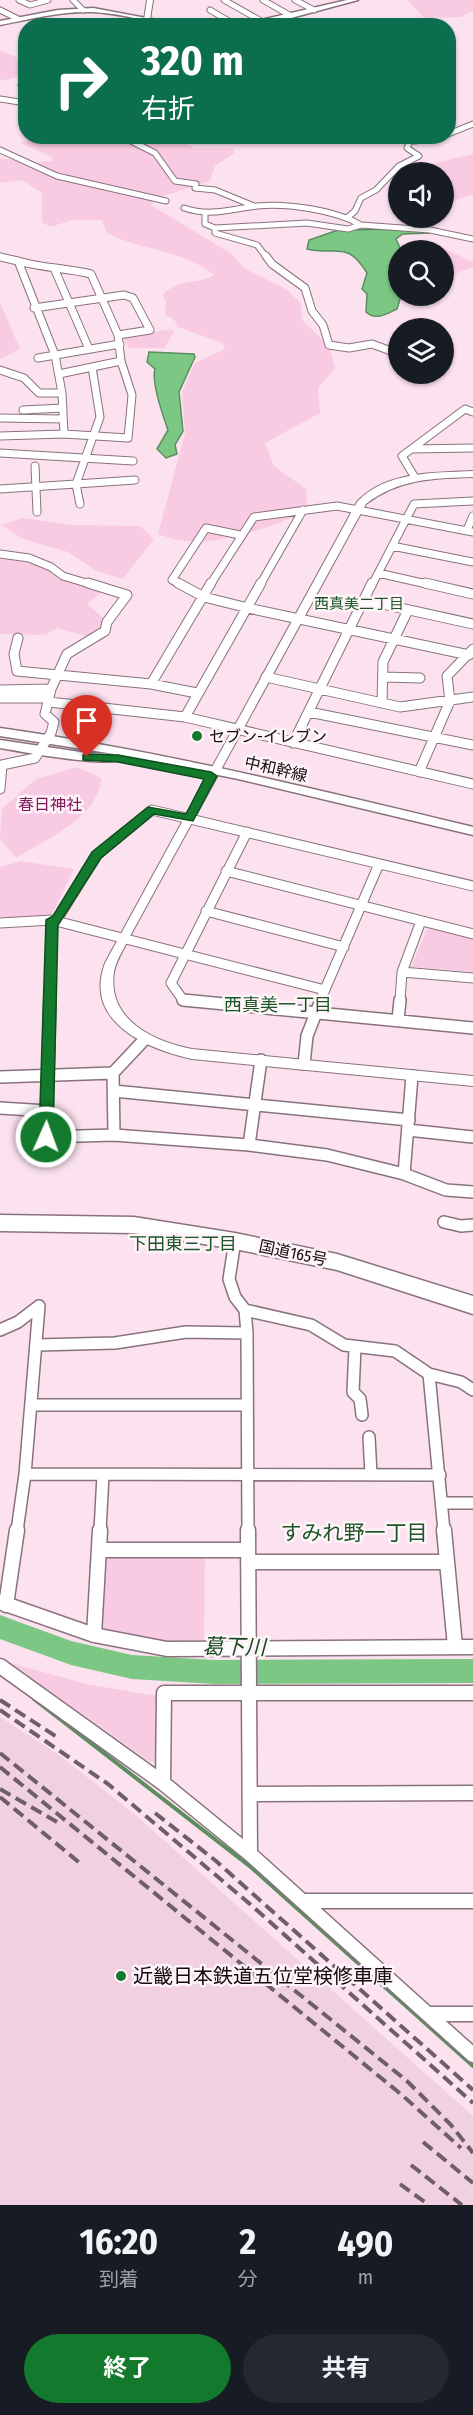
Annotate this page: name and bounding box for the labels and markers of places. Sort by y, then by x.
pin [61,695,112,757]
place label: セブン-イレブン [209,727,327,746]
marker: セブン-イレブン [190,729,204,743]
place label: 近畿日本鉄道五位堂検修車庫 [133,1964,393,1988]
marker: 近畿日本鉄道五位堂検修車庫 [114,1969,128,1983]

